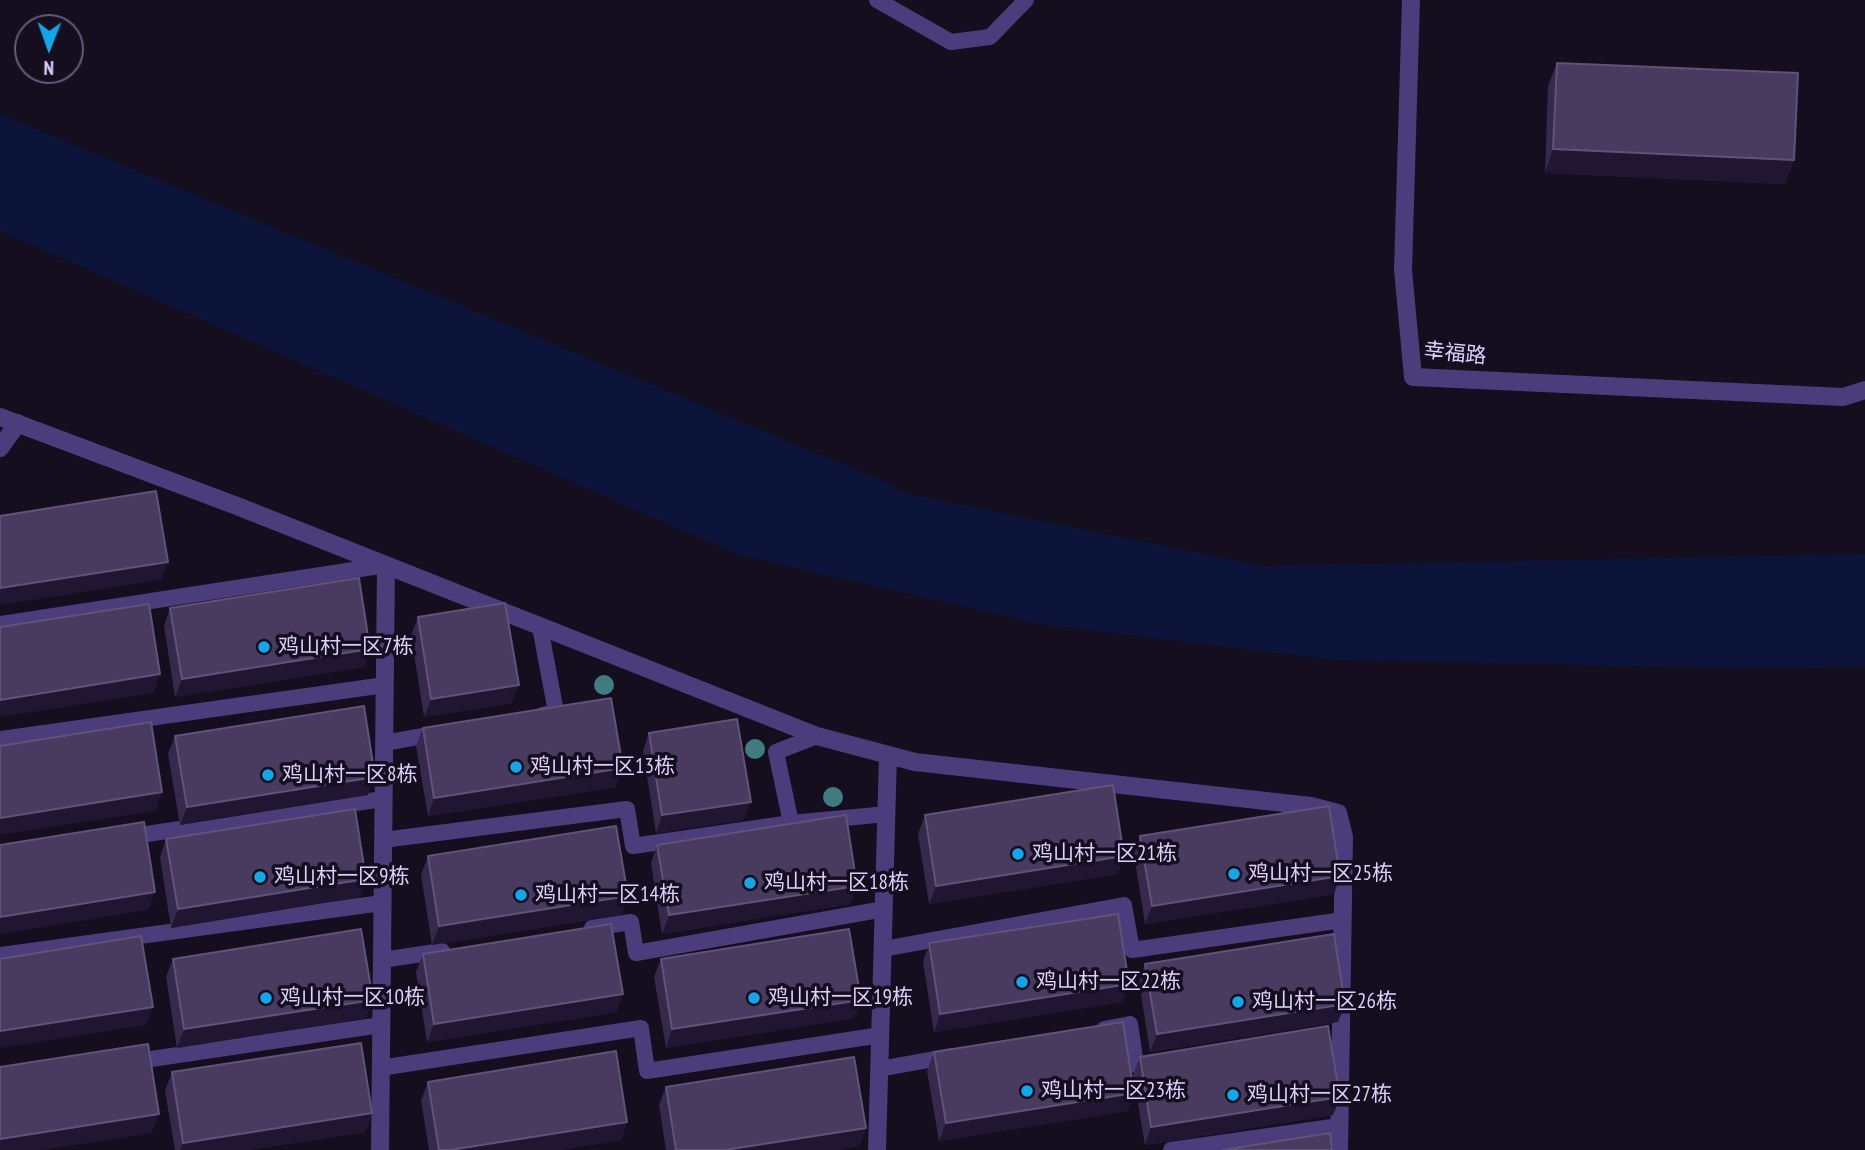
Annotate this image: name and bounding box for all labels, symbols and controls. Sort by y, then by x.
north arrow [14,14,84,84]
text: N [43,56,54,80]
street label: 幸福路 [1422,338,1488,370]
place label: 鸡山村一区7栋 [278,634,413,660]
marker: 鸡山村一区7栋 [256,639,272,655]
place label: 鸡山村一区13栋 [530,754,675,780]
marker: 鸡山村一区13栋 [508,759,524,775]
place label: 鸡山村一区8栋 [282,762,417,788]
marker: 鸡山村一区8栋 [260,767,276,783]
place label: 鸡山村一区21栋 [1032,841,1177,867]
marker: 鸡山村一区21栋 [1010,846,1026,862]
place label: 鸡山村一区25栋 [1248,861,1393,887]
place label: 鸡山村一区9栋 [274,864,409,890]
marker: 鸡山村一区25栋 [1226,866,1242,882]
marker: 鸡山村一区9栋 [252,869,268,885]
place label: 鸡山村一区18栋 [764,870,909,896]
marker: 鸡山村一区18栋 [742,875,758,891]
place label: 鸡山村一区14栋 [535,882,680,908]
marker: 鸡山村一区14栋 [513,887,529,903]
place label: 鸡山村一区22栋 [1036,969,1181,995]
marker: 鸡山村一区22栋 [1014,974,1030,990]
place label: 鸡山村一区10栋 [280,985,425,1011]
place label: 鸡山村一区19栋 [768,985,913,1011]
place label: 鸡山村一区26栋 [1252,989,1397,1015]
marker: 鸡山村一区10栋 [258,990,274,1006]
marker: 鸡山村一区19栋 [746,990,762,1006]
marker: 鸡山村一区26栋 [1230,994,1246,1010]
place label: 鸡山村一区23栋 [1041,1078,1186,1104]
place label: 鸡山村一区27栋 [1247,1082,1392,1108]
marker: 鸡山村一区23栋 [1019,1083,1035,1099]
marker: 鸡山村一区27栋 [1225,1087,1241,1103]

